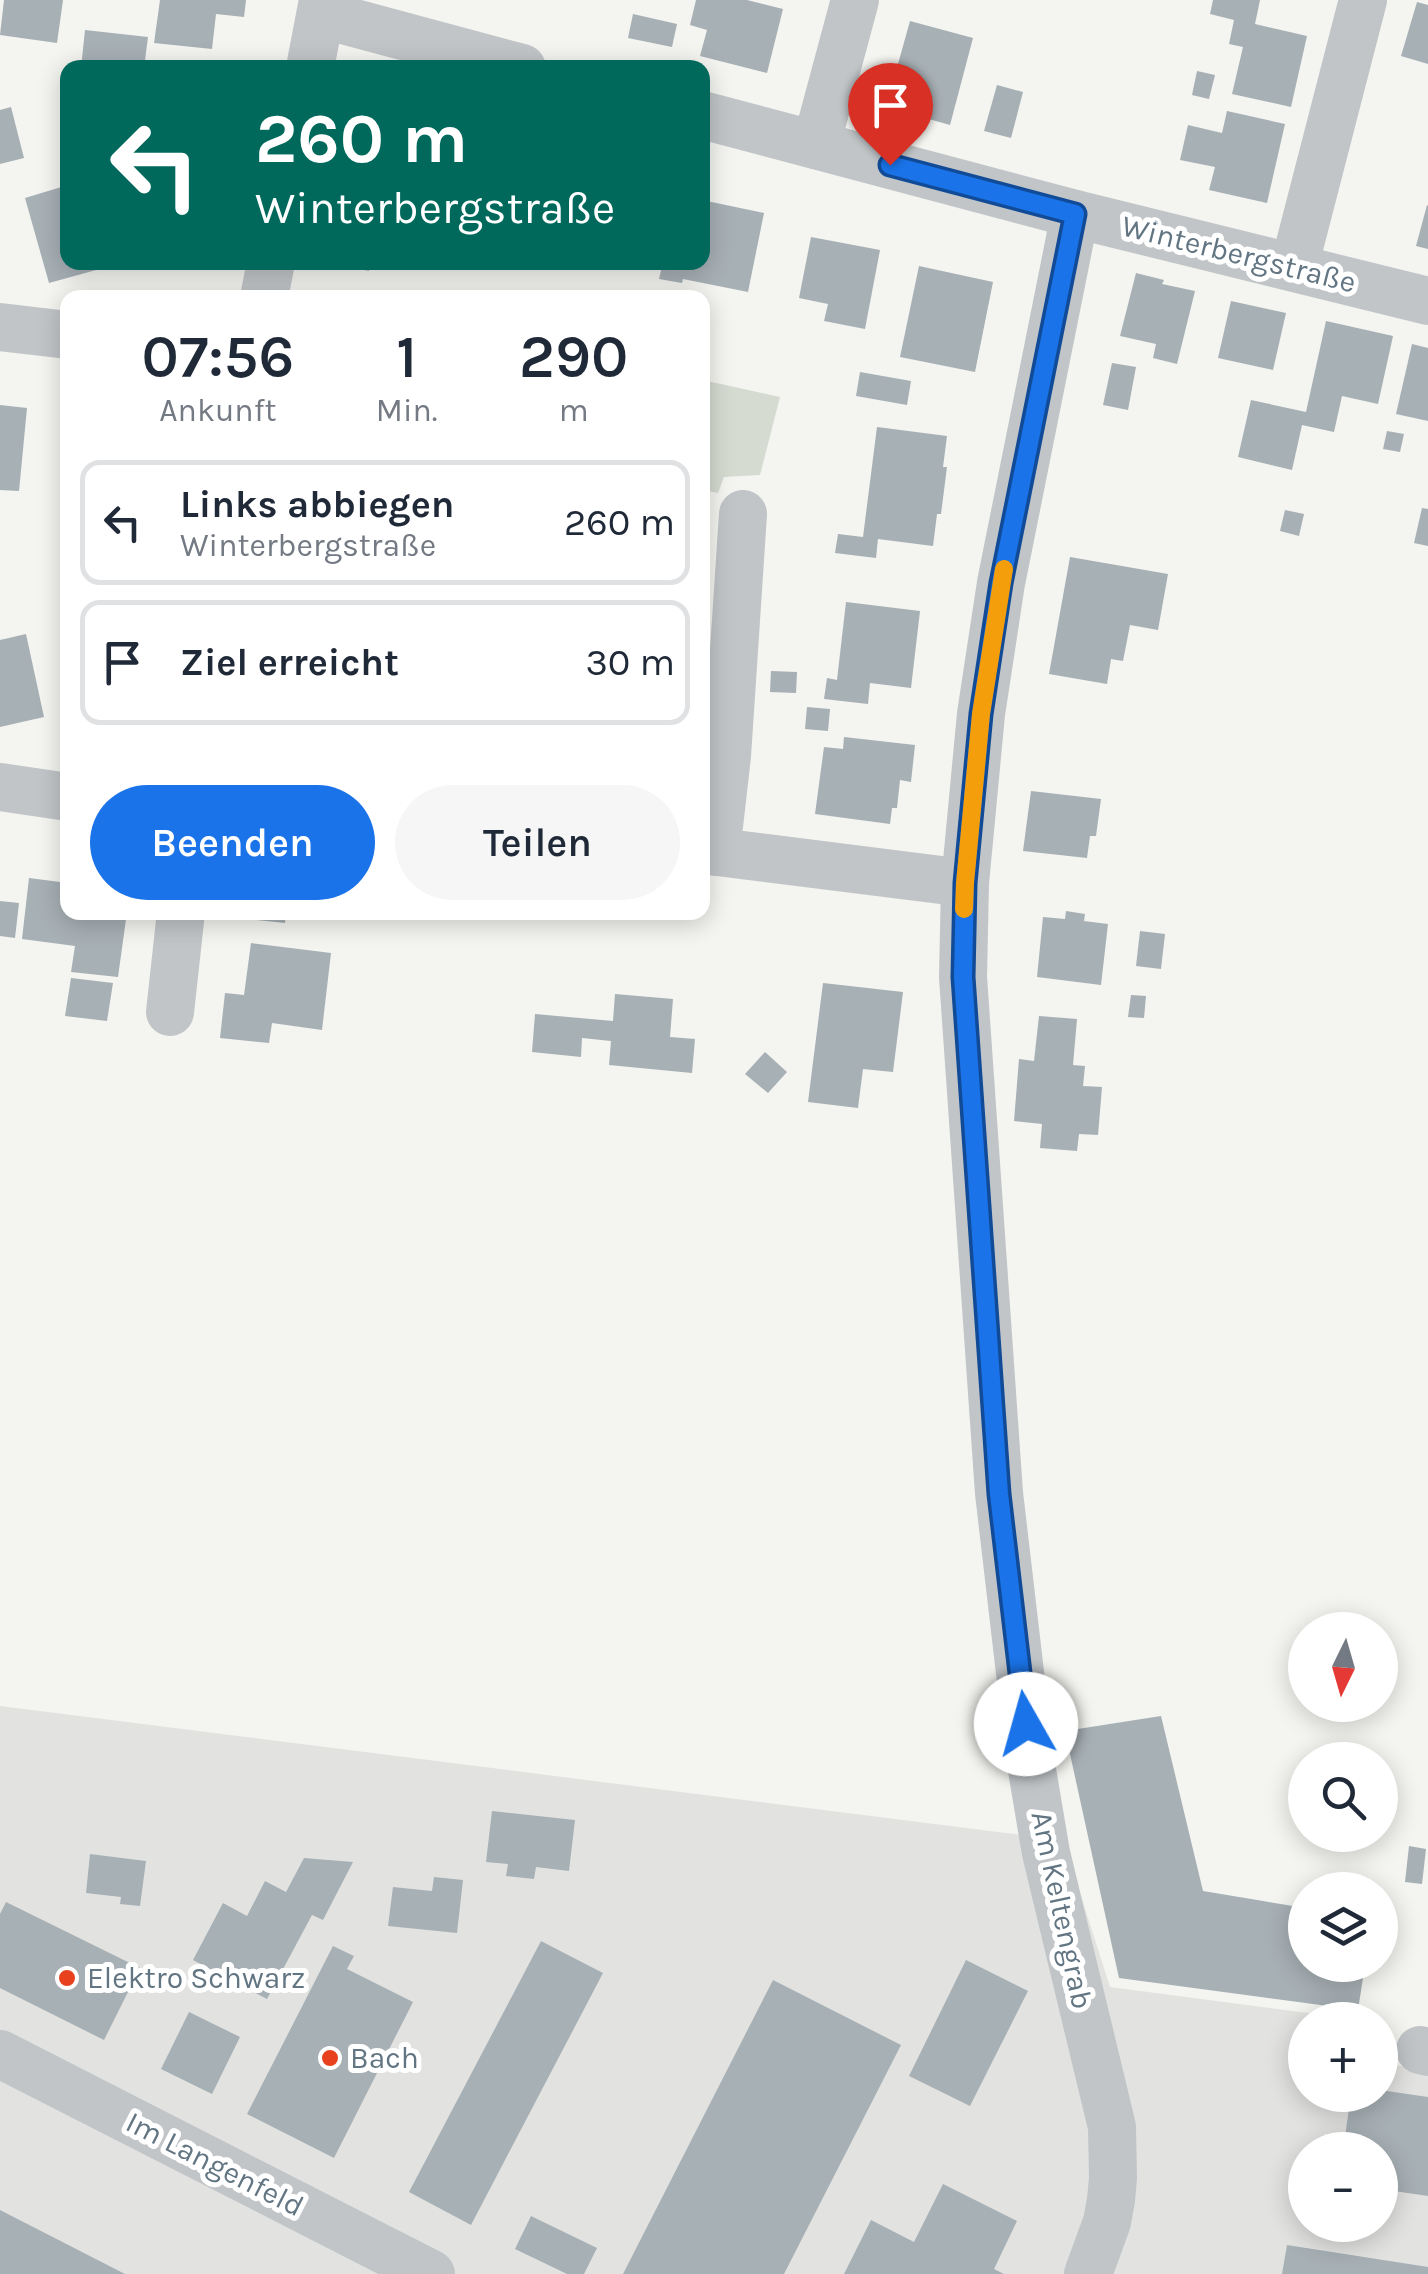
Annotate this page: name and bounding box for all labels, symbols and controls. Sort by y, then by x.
pin [848,63,933,166]
icon: arrive [863,78,918,133]
text: 260 m [255,98,468,180]
icon: left [90,100,220,230]
text: Winterbergstraße [255,182,615,234]
street label: Winterbergstraße [1118,207,1360,301]
text: 07:56 [142,322,294,392]
text: 1 [396,322,417,392]
text: 290 [519,322,628,392]
text: Ankunft [159,392,277,429]
text: Min. [376,392,438,429]
text: m [559,392,589,429]
text: Links abbiegen [180,482,454,527]
icon: left [95,495,150,550]
text: 260 m [564,500,675,545]
text: Winterbergstraße [180,527,436,564]
icon: arrive [95,635,150,690]
text: Ziel erreicht [180,640,399,685]
text: 30 m [585,640,675,685]
button: Beenden [90,785,375,900]
button: Teilen [395,785,680,900]
north arrow [1288,1612,1398,1722]
map controls [1288,1612,1398,2242]
position arrow [974,1672,1078,1776]
button: search [1288,1742,1398,1852]
street label: Am Keltengrab [1023,1808,1101,2012]
button: layers [1288,1872,1398,1982]
place label: Elektro Schwarz [87,1960,305,1996]
marker: Elektro Schwarz [56,1967,78,1989]
button: + [1288,2002,1398,2112]
place label: Bach [350,2040,419,2076]
marker: Bach [319,2047,341,2069]
street label: Im Langenfeld [120,2104,310,2224]
button: − [1288,2132,1398,2242]

